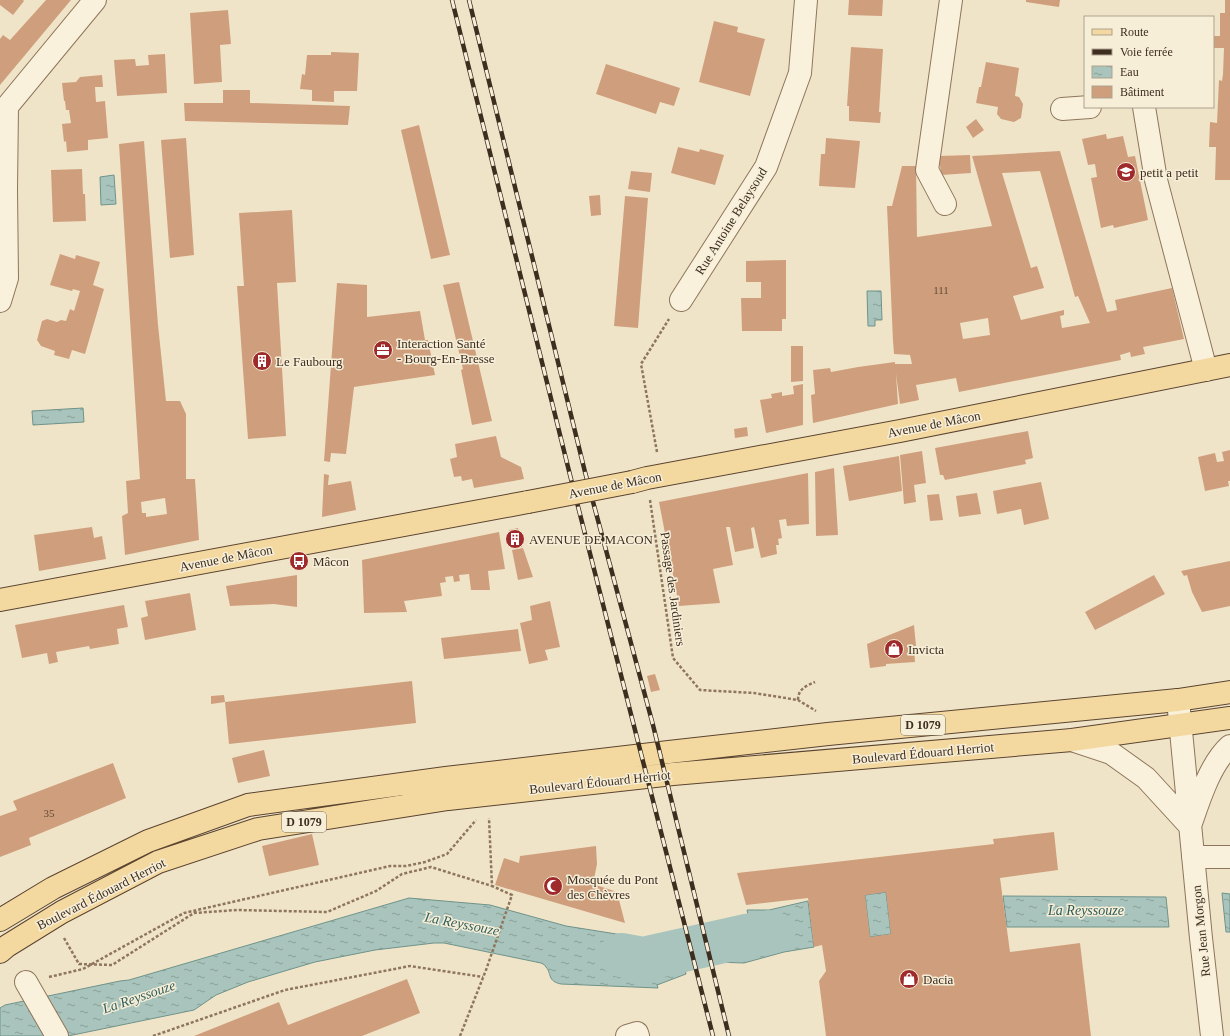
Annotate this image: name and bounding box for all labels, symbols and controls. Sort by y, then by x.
legend [1084,16,1214,108]
text: Route [1120,25,1149,39]
text: Voie ferrée [1120,45,1173,59]
text: Eau [1120,65,1139,79]
text: Bâtiment [1120,85,1165,99]
school or university icon: petit a petit [1115,161,1137,183]
street label: Rue Antoine Belaysoud [692,164,770,277]
place label: petit a petit [1140,165,1199,180]
house number: 111 [933,284,949,296]
place label: Interaction Santé - Bourg-En-Bresse [397,336,495,366]
office icon: Interaction Santé - Bourg-En-Bresse [372,339,394,361]
building icon: Le Faubourg [251,350,273,372]
place label: Le Faubourg [276,354,343,369]
street label: Avenue de Mâcon [886,408,982,440]
street label: Avenue de Mâcon [567,469,663,501]
building icon: AVENUE DE MACON [504,528,526,550]
street label: Passage des Jardiniers [658,531,688,647]
place label: AVENUE DE MACON [529,532,654,547]
street label: Avenue de Mâcon [178,542,274,574]
bus stop icon: Mâcon [288,550,310,572]
place label: Mâcon [313,554,350,569]
shop icon: Invicta [883,638,905,660]
place label: Invicta [908,642,944,657]
road number: D 1079 [901,715,945,735]
street label: Boulevard Édouard Herriot [851,739,995,767]
street label: Boulevard Édouard Herriot [528,767,672,797]
house number: 35 [44,807,55,819]
road number: D 1079 [282,812,326,832]
street label: Boulevard Édouard Herriot [34,855,168,933]
place label: Mosquée du Pont des Chèvres [567,872,658,902]
mosque icon: Mosquée du Pont des Chèvres [542,875,564,897]
street label: Rue Jean Morgon [1189,884,1213,978]
water label: La Reyssouze [1047,903,1124,918]
water label: La Reyssouze [422,909,501,939]
shop icon: Dacia [898,968,920,990]
place label: Dacia [923,972,954,987]
water label: La Reyssouze [100,978,177,1017]

